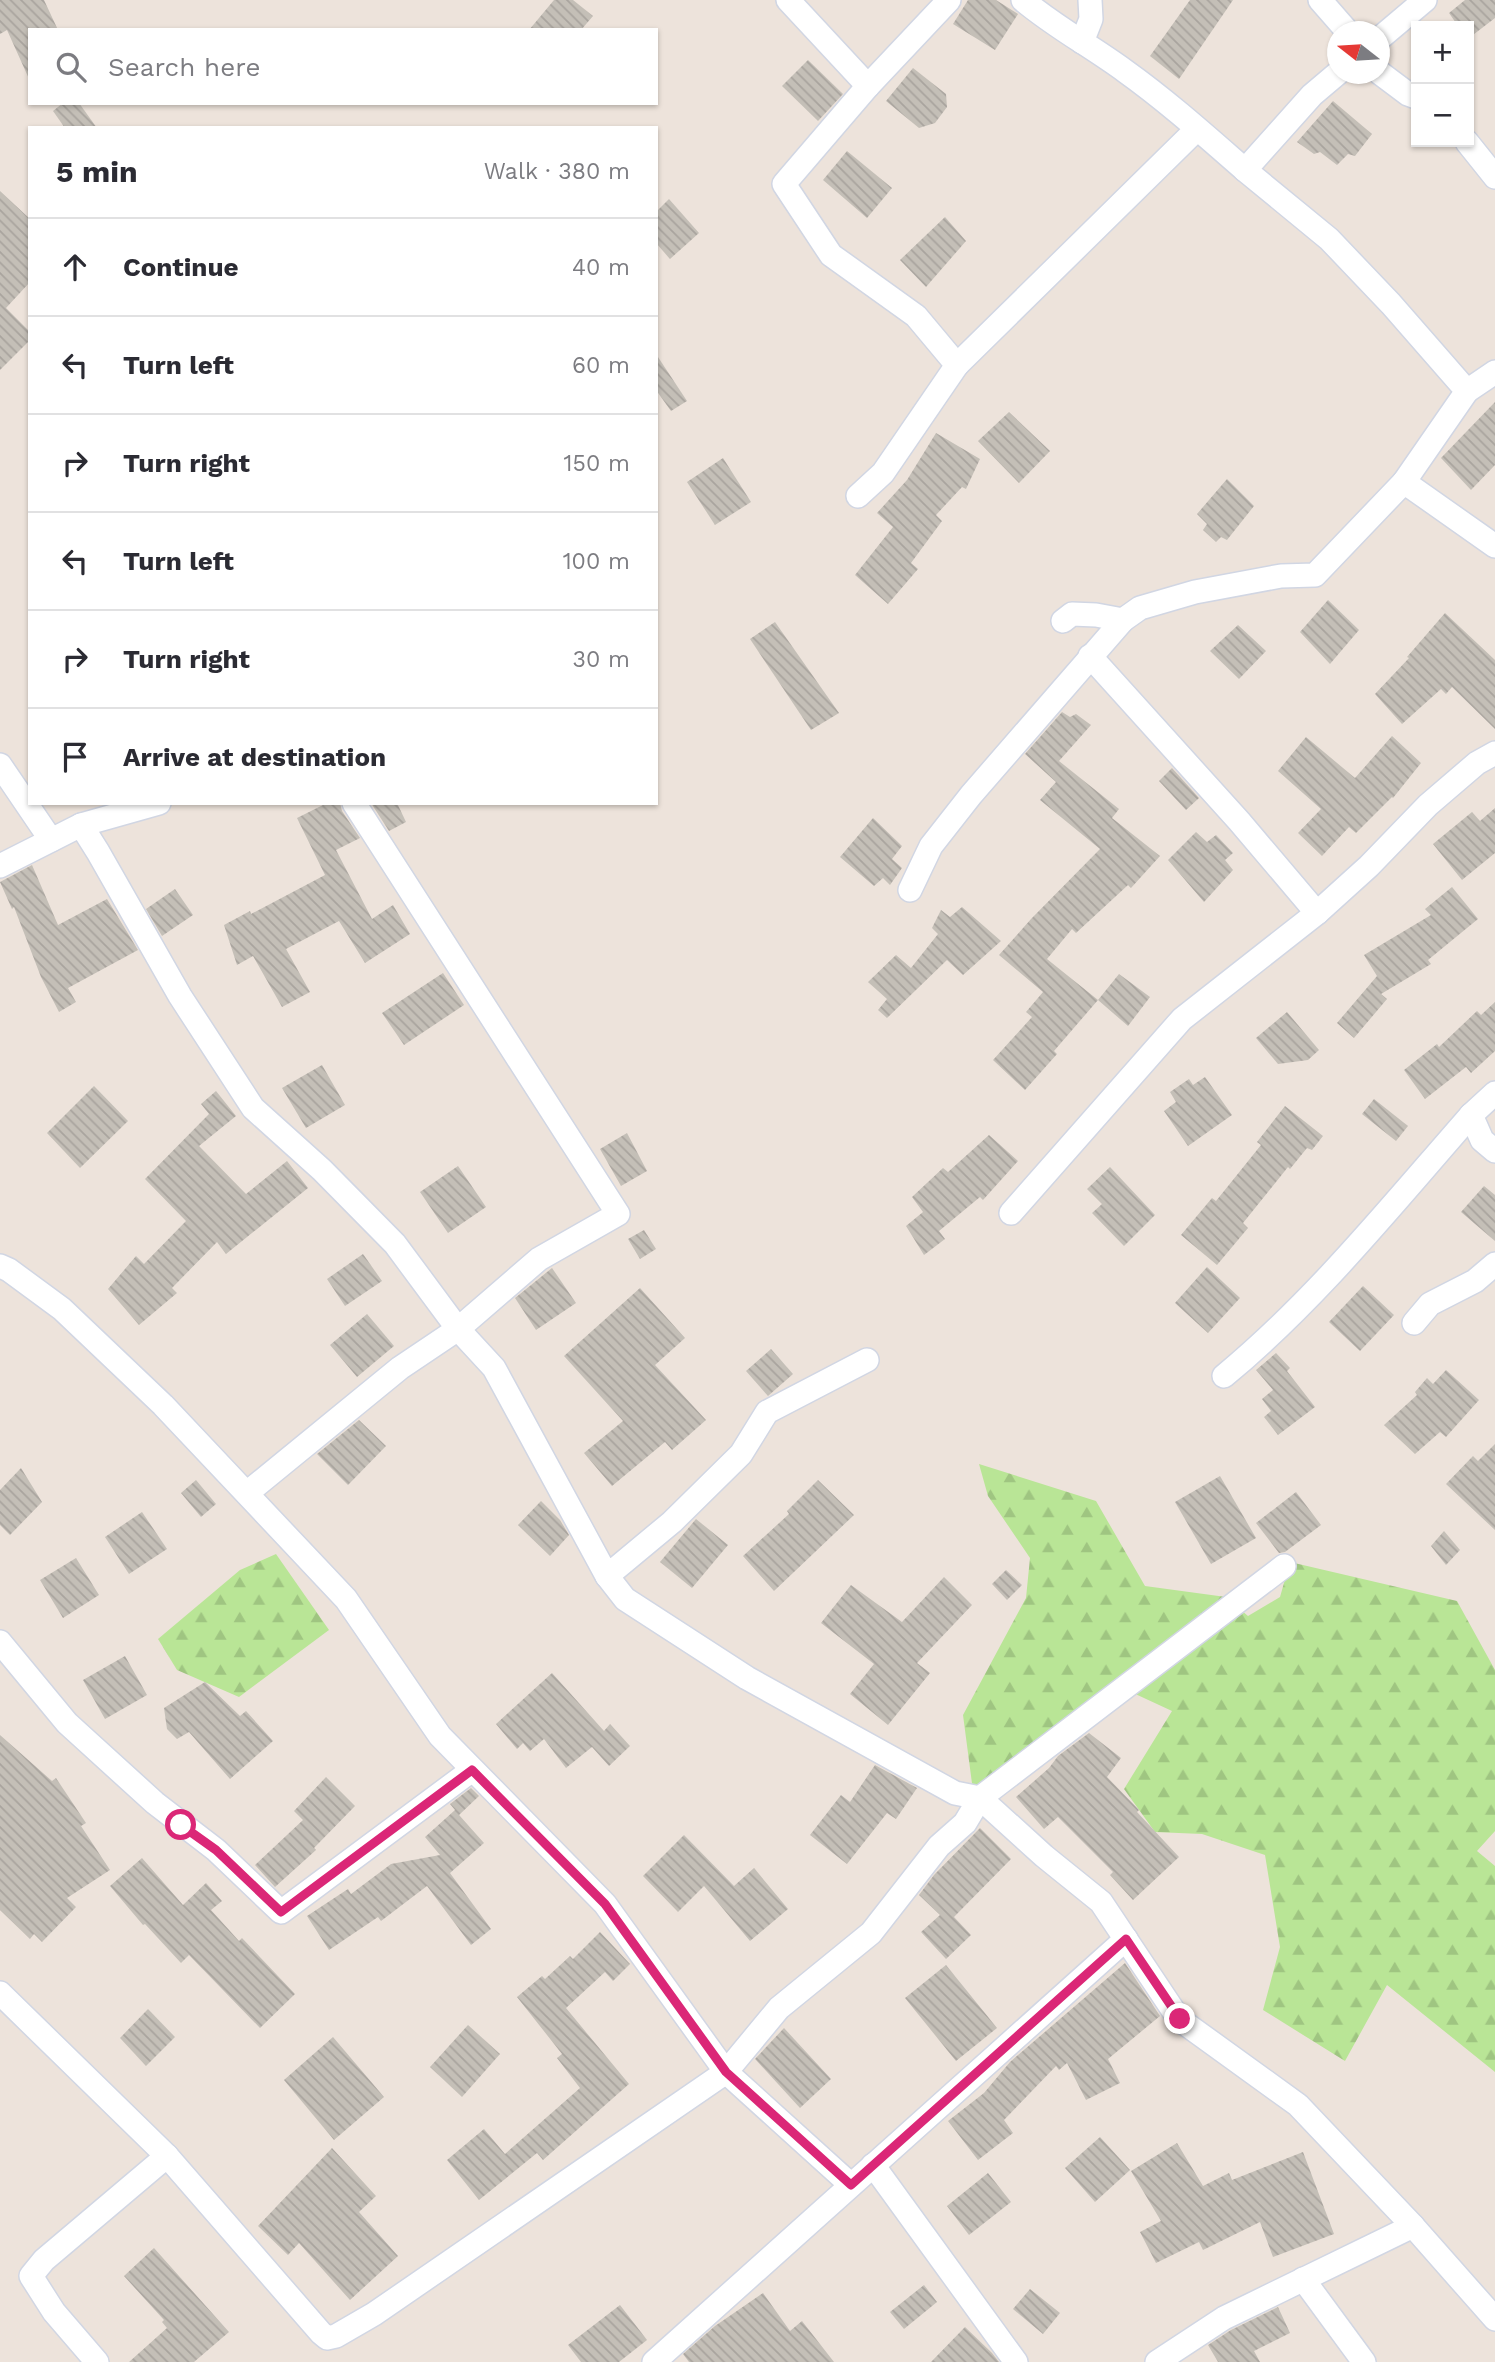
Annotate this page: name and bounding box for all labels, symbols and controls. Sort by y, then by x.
north arrow [1327,21,1390,84]
map controls [1411,21,1474,147]
button: + [1411,21,1474,84]
search box [28,28,658,105]
icon: search [52,48,90,86]
text: Search here [108,52,260,82]
button: − [1411,84,1474,147]
text: 5 min [56,154,138,189]
text: Walk · 380 m [484,158,630,185]
icon: ahead [56,248,94,286]
text: Continue [123,252,239,282]
text: 40 m [572,254,630,281]
icon: left [56,346,94,384]
text: Turn left [123,350,234,380]
text: 60 m [572,352,630,379]
icon: right [56,444,94,482]
text: Turn right [123,448,250,478]
text: 150 m [564,450,630,477]
icon: left [56,542,94,580]
text: Turn left [123,546,234,576]
text: 100 m [563,548,630,575]
icon: right [56,640,94,678]
text: Turn right [123,644,250,674]
text: 30 m [573,646,630,673]
icon: arrive [56,738,94,776]
text: Arrive at destination [123,742,386,772]
route start [165,1809,196,1840]
route end [1164,2003,1195,2034]

